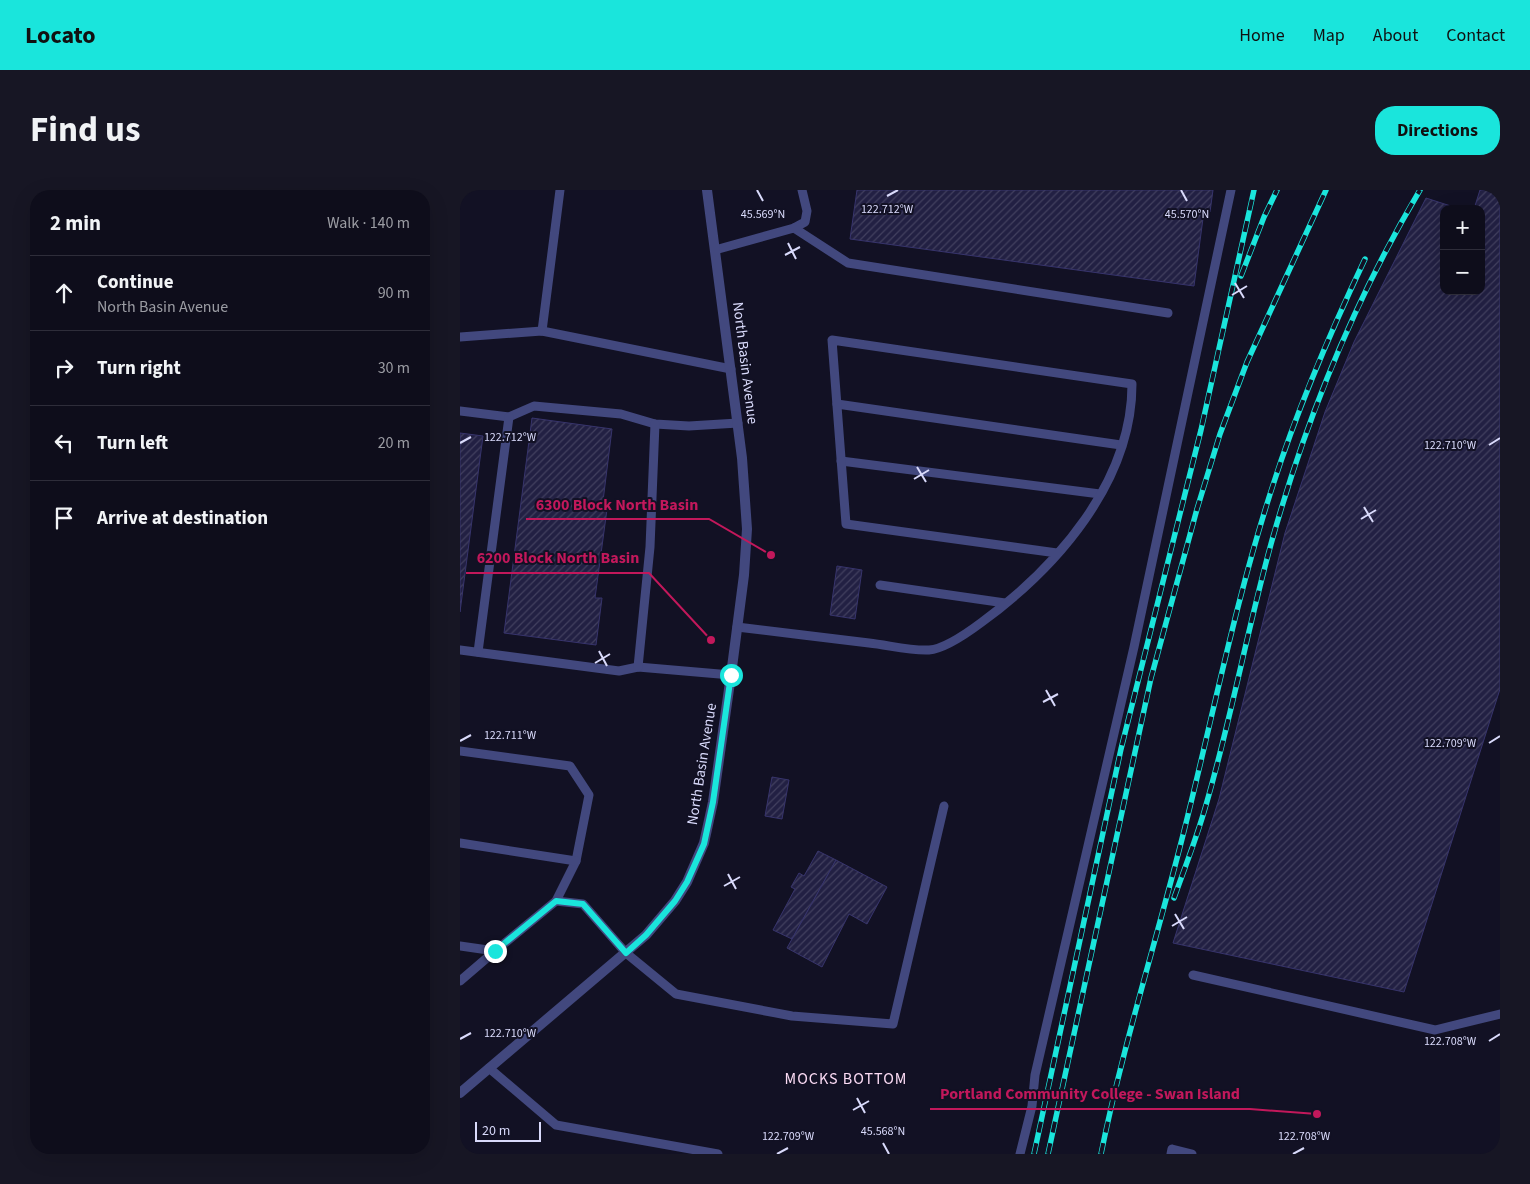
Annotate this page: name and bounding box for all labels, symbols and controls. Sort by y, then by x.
text: Locato [25,18,96,53]
text: Home [1239,23,1285,48]
text: Map [1313,23,1345,48]
text: About [1373,23,1418,48]
text: Contact [1446,23,1505,48]
text: Find us [30,105,140,155]
button: Directions [1375,106,1500,155]
text: 122.712°W [861,201,914,218]
map controls [1440,205,1485,295]
button: + [1440,205,1485,250]
text: 45.569°N [741,206,785,223]
text: 45.570°N [1165,206,1209,223]
text: 2 min [50,208,101,238]
text: Walk · 140 m [327,212,410,234]
button: − [1440,250,1485,295]
text: Continue [97,269,174,296]
icon: ahead [50,279,78,307]
text: 90 m [378,282,410,304]
text: North Basin Avenue [97,296,228,318]
street label: North Basin Avenue [727,301,763,425]
icon: right [50,354,78,382]
text: Turn right [97,355,181,382]
text: 30 m [378,357,410,379]
icon: left [50,429,78,457]
text: 122.712°W [484,429,537,446]
text: Turn left [97,430,168,457]
text: 20 m [378,432,410,454]
text: 122.710°W [1424,437,1477,454]
callout: 6300 Block North Basin [526,488,709,519]
text: 6300 Block North Basin [536,494,698,516]
icon: arrive [50,504,78,532]
text: Arrive at destination [97,505,268,532]
callout: 6200 Block North Basin [466,542,649,573]
text: 6200 Block North Basin [477,547,639,569]
route start [720,664,743,687]
street label: North Basin Avenue [682,702,722,826]
text: 122.711°W [484,727,537,744]
text: 122.709°W [1424,735,1477,752]
route end [484,940,507,963]
text: 122.710°W [484,1025,537,1042]
text: 122.708°W [1424,1033,1477,1050]
district label: MOCKS BOTTOM [785,1068,907,1090]
callout: Portland Community College - Swan Island [930,1078,1250,1109]
text: Portland Community College - Swan Island [940,1083,1240,1105]
scale bar [475,1119,541,1142]
text: 20 m [482,1121,510,1141]
text: 45.568°N [861,1123,905,1140]
text: 122.709°W [762,1128,815,1145]
text: 122.708°W [1278,1128,1331,1145]

